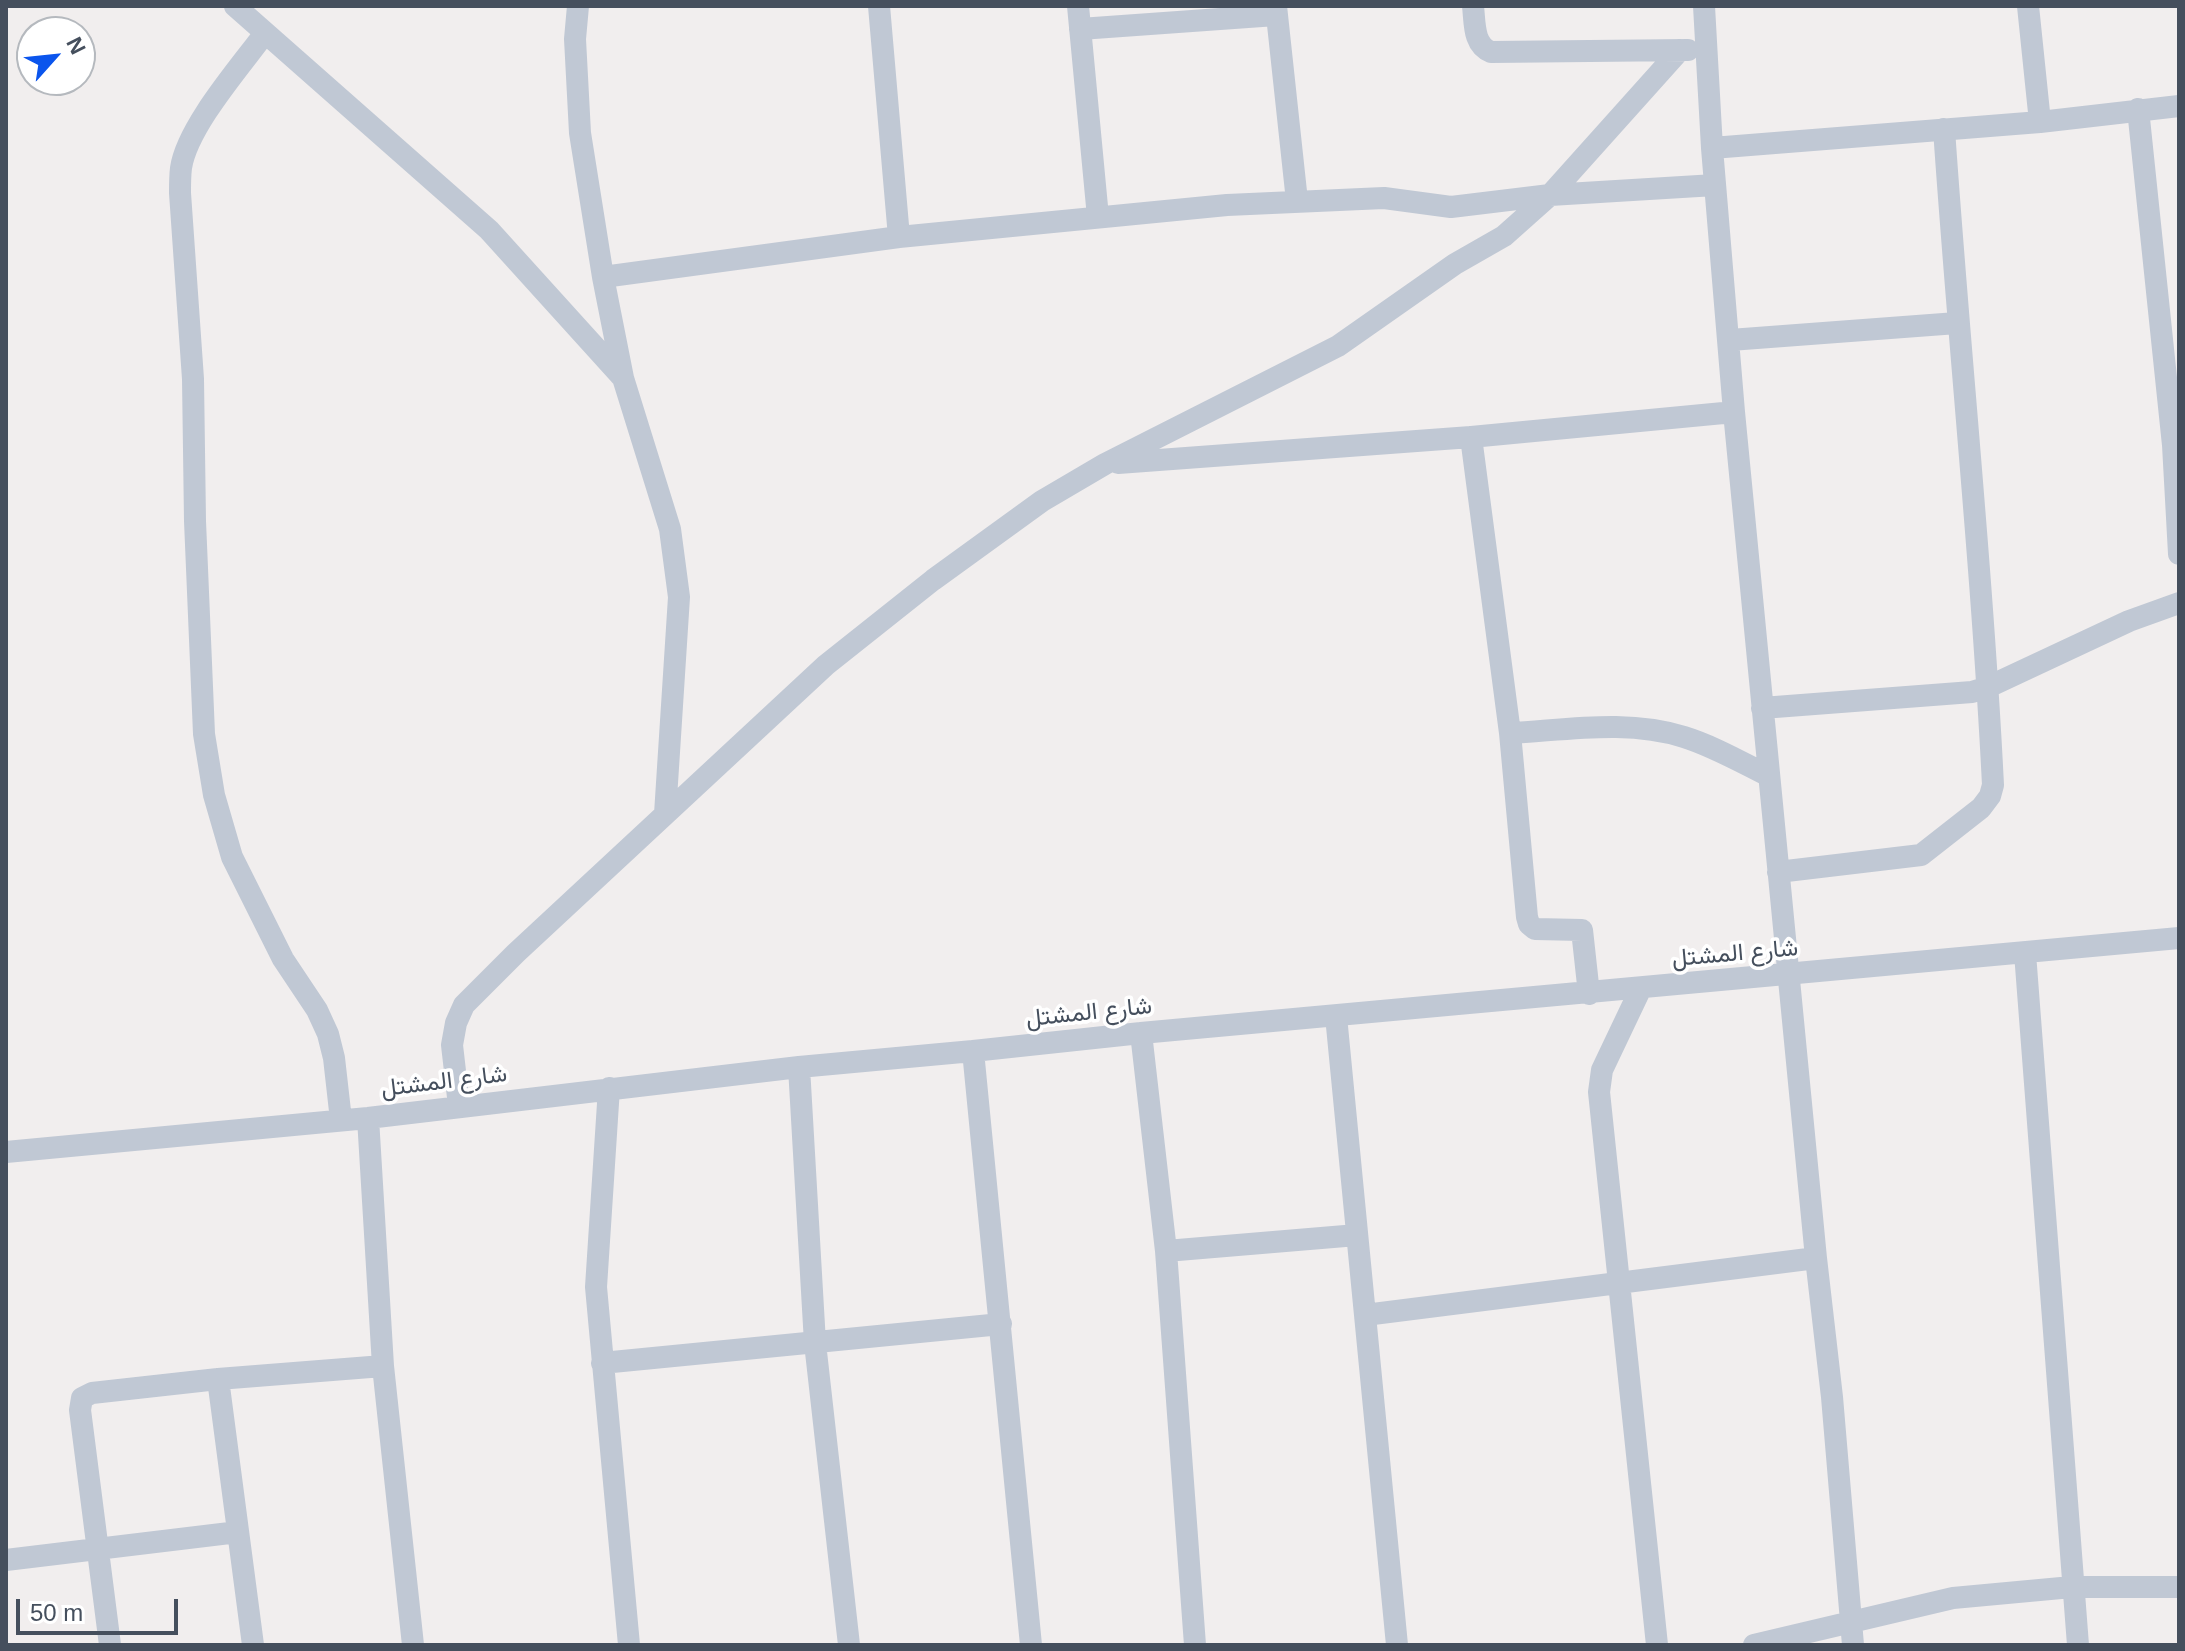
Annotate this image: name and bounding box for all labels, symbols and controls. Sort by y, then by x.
north arrow [16,16,96,96]
text: N [61,33,91,59]
street label: شارع المشتل [1671,934,1799,974]
street label: شارع المشتل [1024,992,1154,1034]
street label: شارع المشتل [379,1060,509,1104]
scale bar [20,1583,182,1633]
text: 50 m [30,1599,83,1626]

